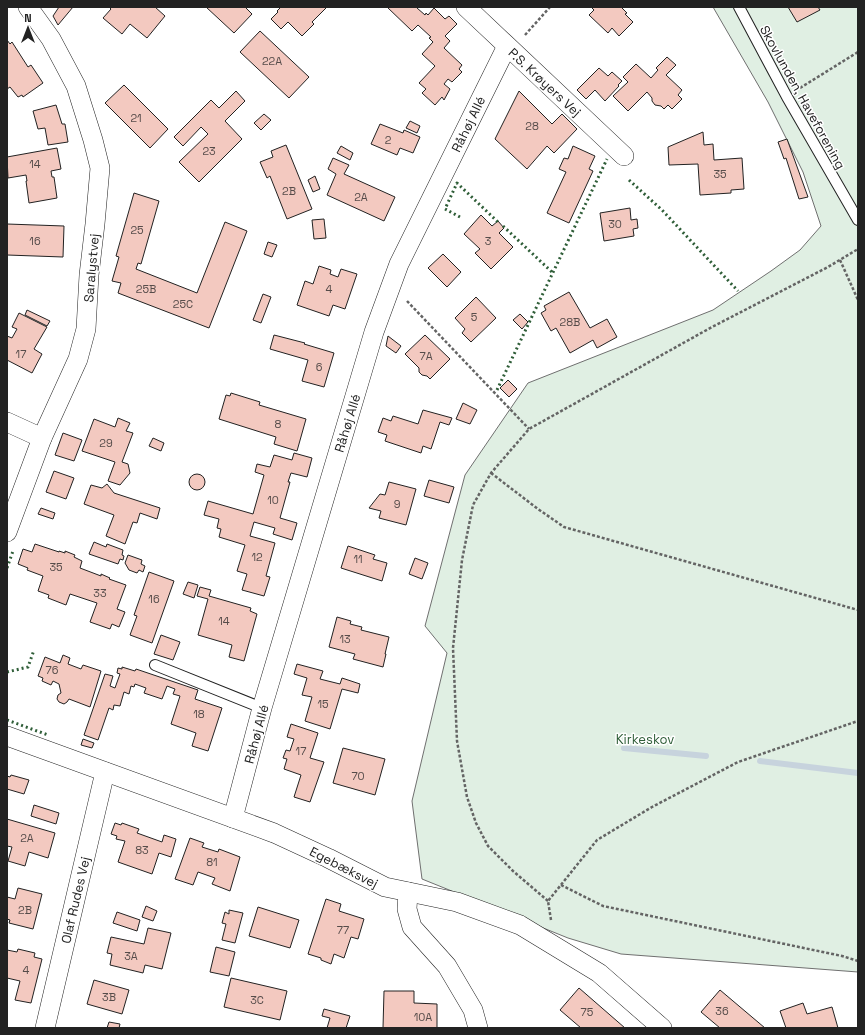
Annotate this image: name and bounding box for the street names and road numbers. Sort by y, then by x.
street label: Skovlunden, Haveforening [756,22,849,172]
street label: P.S. Krøyers Vej [505,44,585,120]
street label: Råhøj Allé [448,93,489,155]
street label: Saralystvej [80,233,103,303]
street label: Råhøj Allé [331,392,364,454]
street label: Råhøj Allé [240,703,273,765]
street label: Egebæksvej [307,843,381,892]
street label: Olaf Rudes Vej [57,855,94,945]

